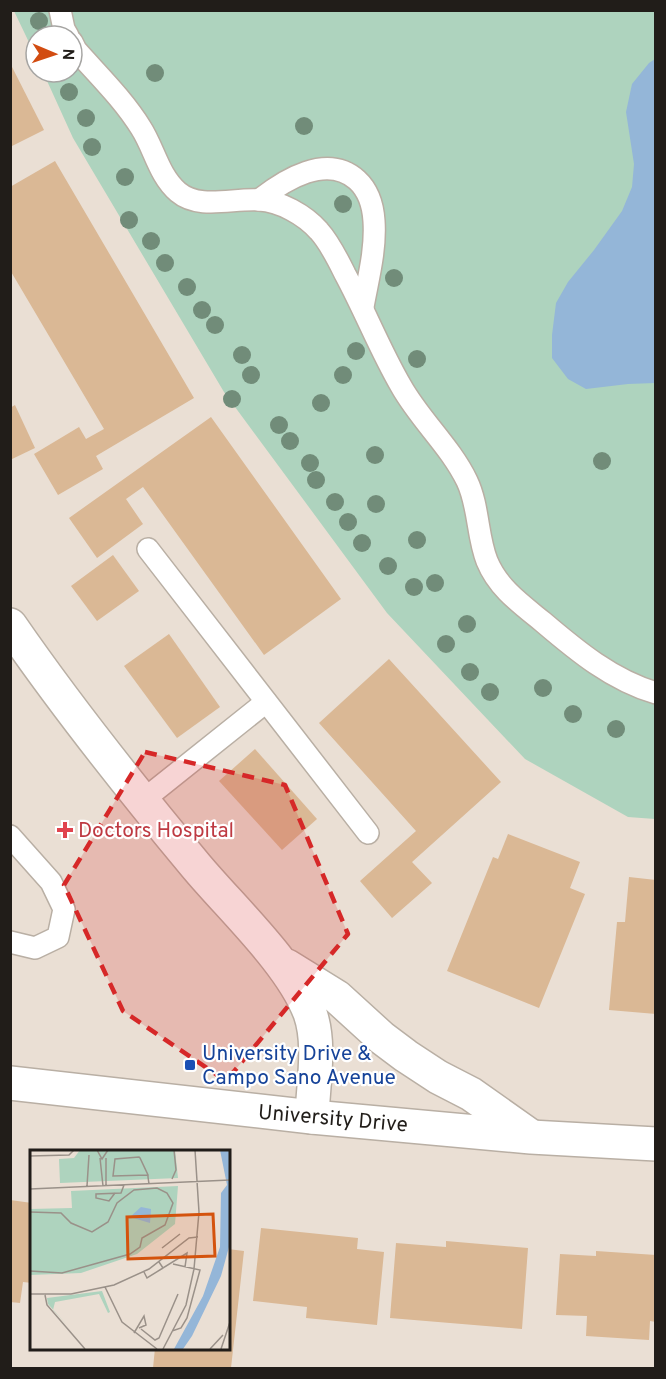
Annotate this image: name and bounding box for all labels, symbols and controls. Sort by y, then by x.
north arrow [24,24,84,84]
text: N [57,48,77,61]
place label: Doctors Hospital [78,818,234,845]
marker: Doctors Hospital [56,821,74,839]
place label: University Drive & Campo Sano Avenue [202,1041,396,1092]
marker: University Drive & Campo Sano Avenue [183,1058,197,1072]
street label: University Drive [257,1099,409,1139]
inset map [30,1150,230,1349]

